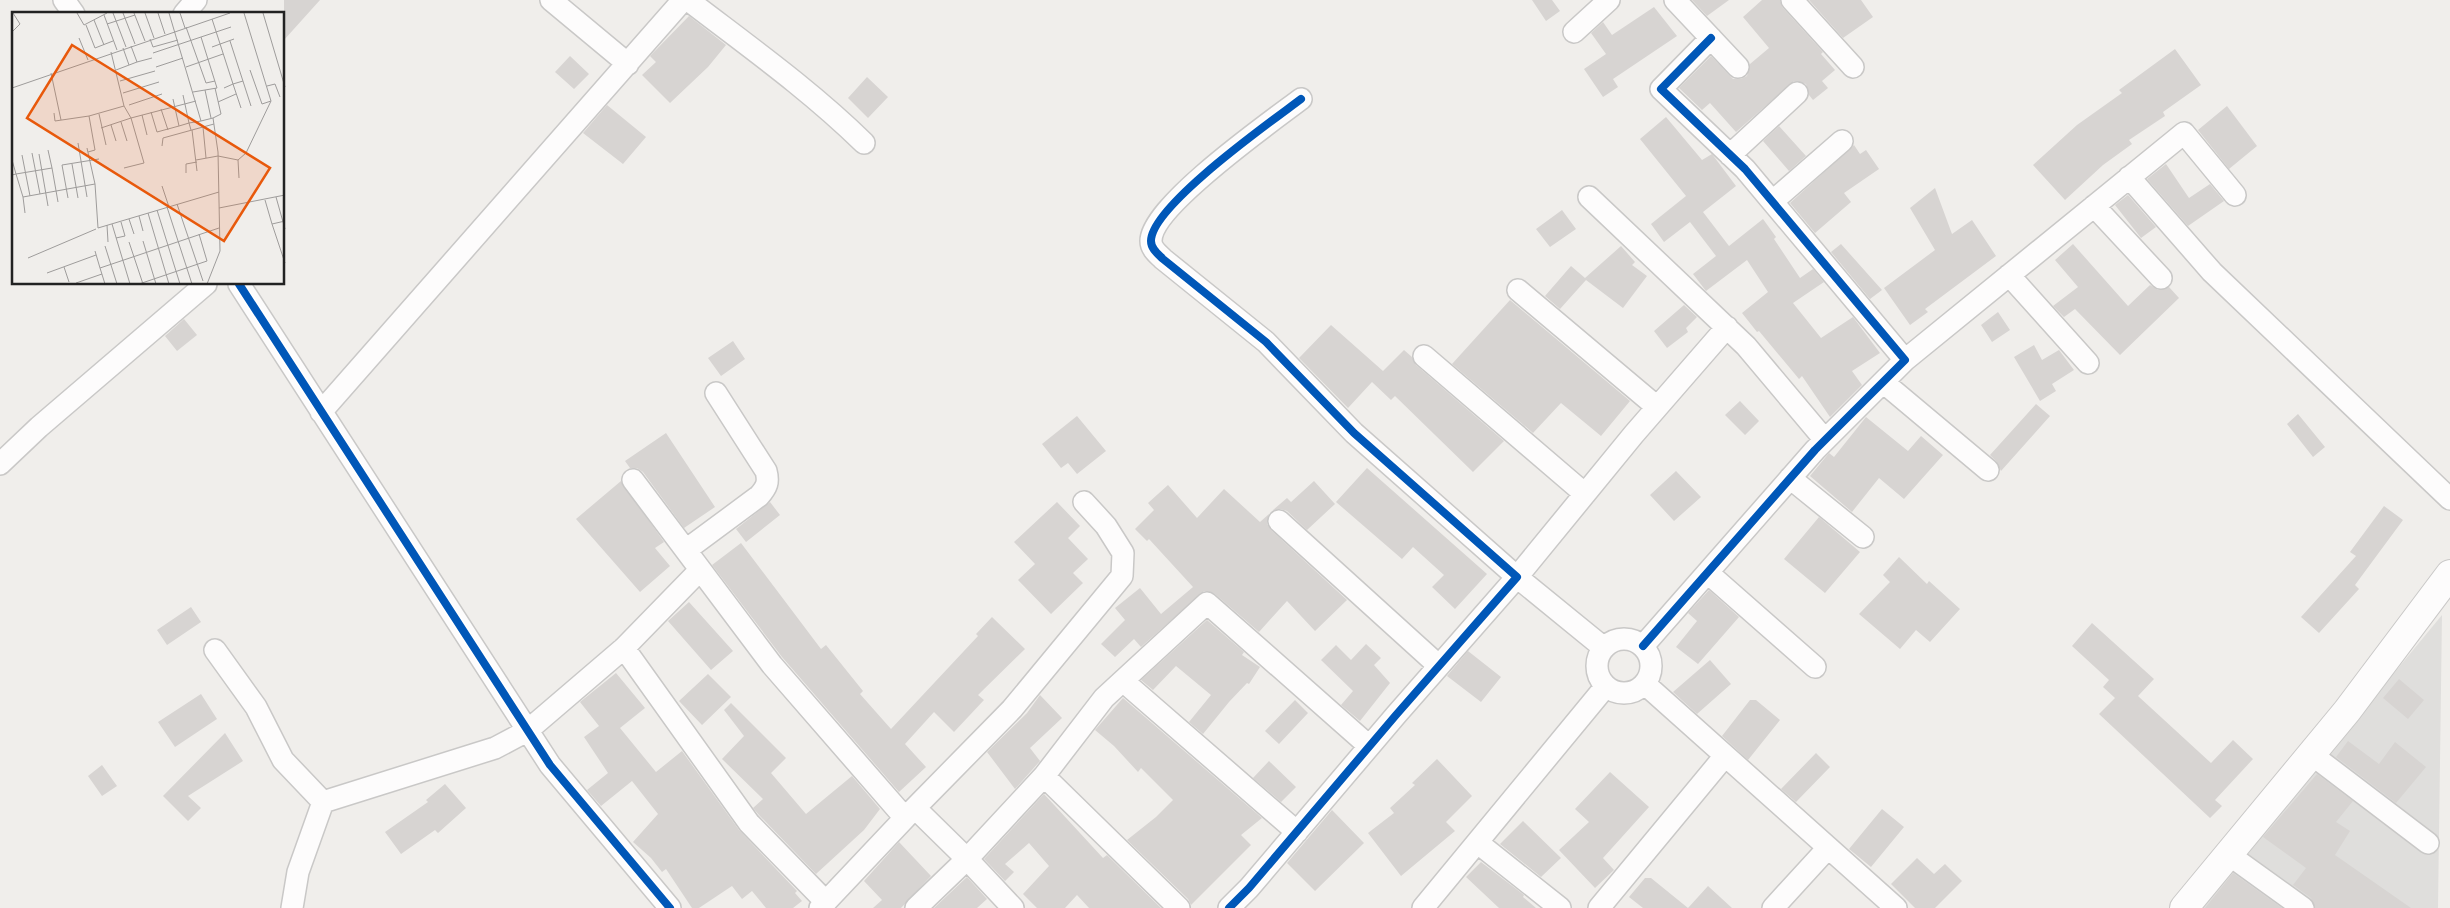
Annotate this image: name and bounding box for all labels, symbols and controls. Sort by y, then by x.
inset map [12,12,285,285]

